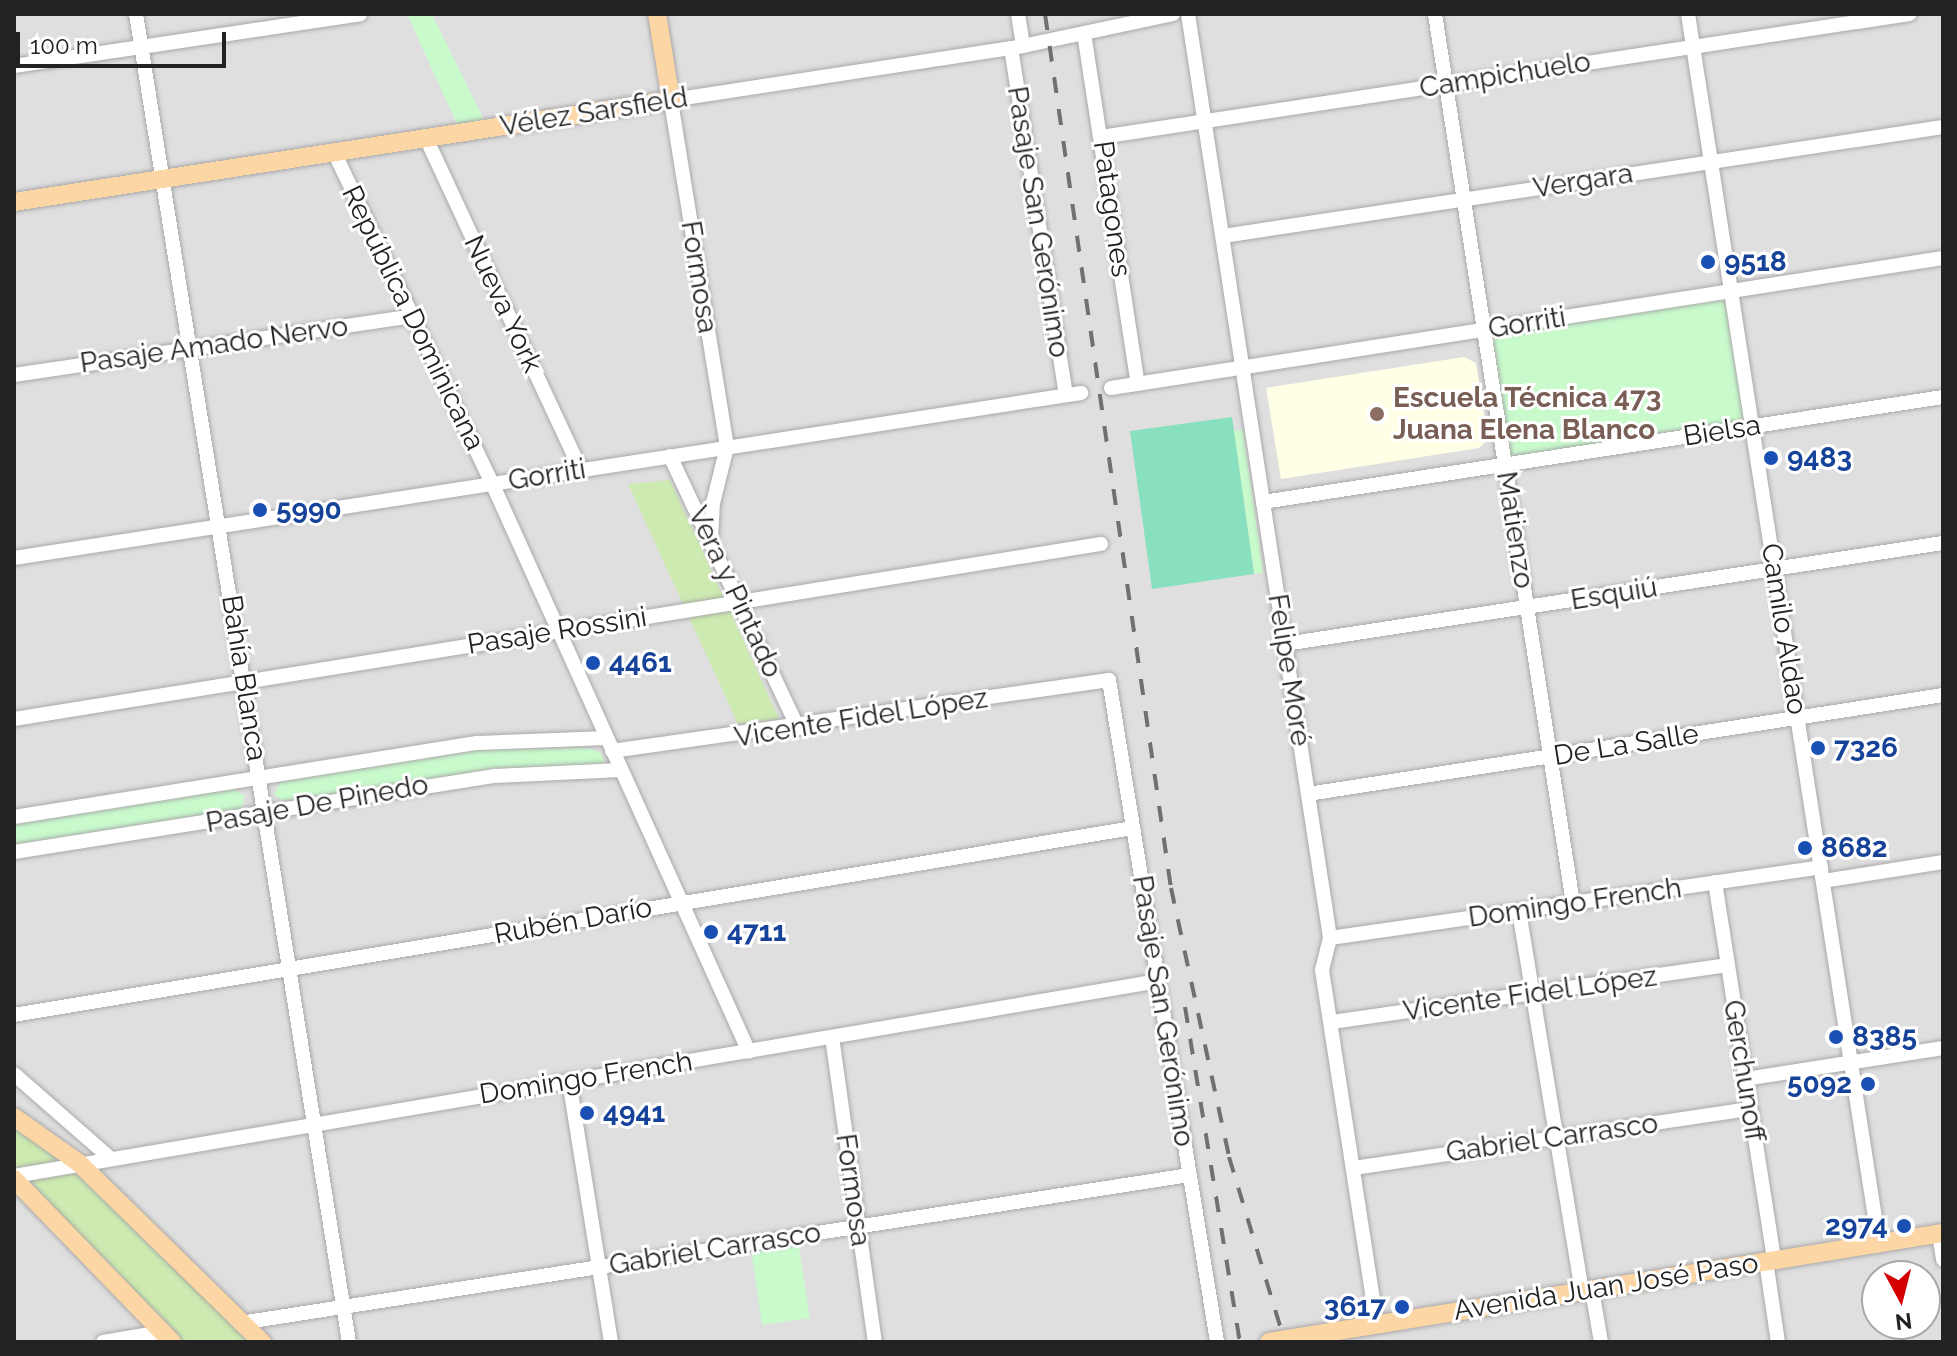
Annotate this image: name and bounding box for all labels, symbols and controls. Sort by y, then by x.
scale bar [20,16,230,66]
text: 100 m [30,31,98,60]
street label: Campichuelo [1417,45,1593,105]
street label: Vélez Sarsfield [498,81,690,143]
street label: Pasaje San Gerónimo [1000,84,1076,360]
street label: Patagones [1086,139,1138,279]
street label: Vergara [1531,157,1635,205]
street label: República Dominicana [334,180,492,456]
street label: Formosa [674,218,724,336]
street label: Nueva York [456,230,550,378]
place label: 9518 [1724,245,1787,279]
marker: 9518 [1699,253,1717,271]
street label: Gorriti [1486,300,1568,346]
street label: Pasaje Amado Nervo [77,310,351,380]
place label: Escuela Técnica 473 Juana Elena Blanco [1393,381,1662,447]
marker: Escuela Técnica 473 Juana Elena Blanco [1368,405,1386,423]
street label: Bielsa [1681,408,1763,454]
place label: 9483 [1787,441,1852,475]
marker: 9483 [1762,449,1780,467]
street label: Gorriti [506,452,588,498]
street label: Matienzo [1489,469,1541,591]
place label: 5990 [276,493,342,527]
street label: Vera y Pintado [680,500,790,684]
marker: 5990 [251,501,269,519]
street label: Camilo Aldao [1754,541,1814,717]
street label: Esquiú [1568,571,1660,617]
street label: Felipe Moré [1260,592,1318,748]
street label: Bahía Blanca [214,593,274,763]
street label: Pasaje Rossini [465,600,649,662]
place label: 4461 [609,646,672,680]
marker: 4461 [584,654,602,672]
street label: Vicente Fidel López [732,681,990,755]
street label: De La Salle [1551,717,1701,773]
place label: 7326 [1834,731,1898,765]
marker: 7326 [1809,739,1827,757]
street label: Pasaje De Pinedo [203,768,431,840]
place label: 8682 [1821,831,1888,865]
marker: 8682 [1796,839,1814,857]
street label: Domingo French [1466,871,1684,935]
street label: Pasaje San Gerónimo [1125,873,1201,1149]
street label: Rubén Darío [491,891,655,951]
place label: 4711 [727,915,786,949]
marker: 4711 [702,923,720,941]
street label: Vicente Fidel López [1400,959,1660,1029]
street label: Gerchunoff [1716,998,1772,1144]
place label: 8385 [1852,1020,1917,1054]
marker: 8385 [1827,1028,1845,1046]
street label: Domingo French [477,1045,695,1111]
place label: 5092 [1787,1067,1852,1101]
marker: 5092 [1859,1075,1877,1093]
place label: 4941 [603,1096,665,1130]
marker: 4941 [578,1104,596,1122]
street label: Gabriel Carrasco [1443,1106,1661,1170]
street label: Formosa [828,1132,878,1248]
place label: 2974 [1825,1209,1888,1243]
street label: Gabriel Carrasco [606,1216,824,1282]
marker: 2974 [1895,1217,1913,1235]
street label: Avenida Juan José Paso [1451,1246,1761,1328]
north arrow [1861,1260,1941,1340]
place label: 3617 [1324,1290,1386,1324]
marker: 3617 [1393,1298,1411,1316]
text: N [1894,1308,1914,1336]

